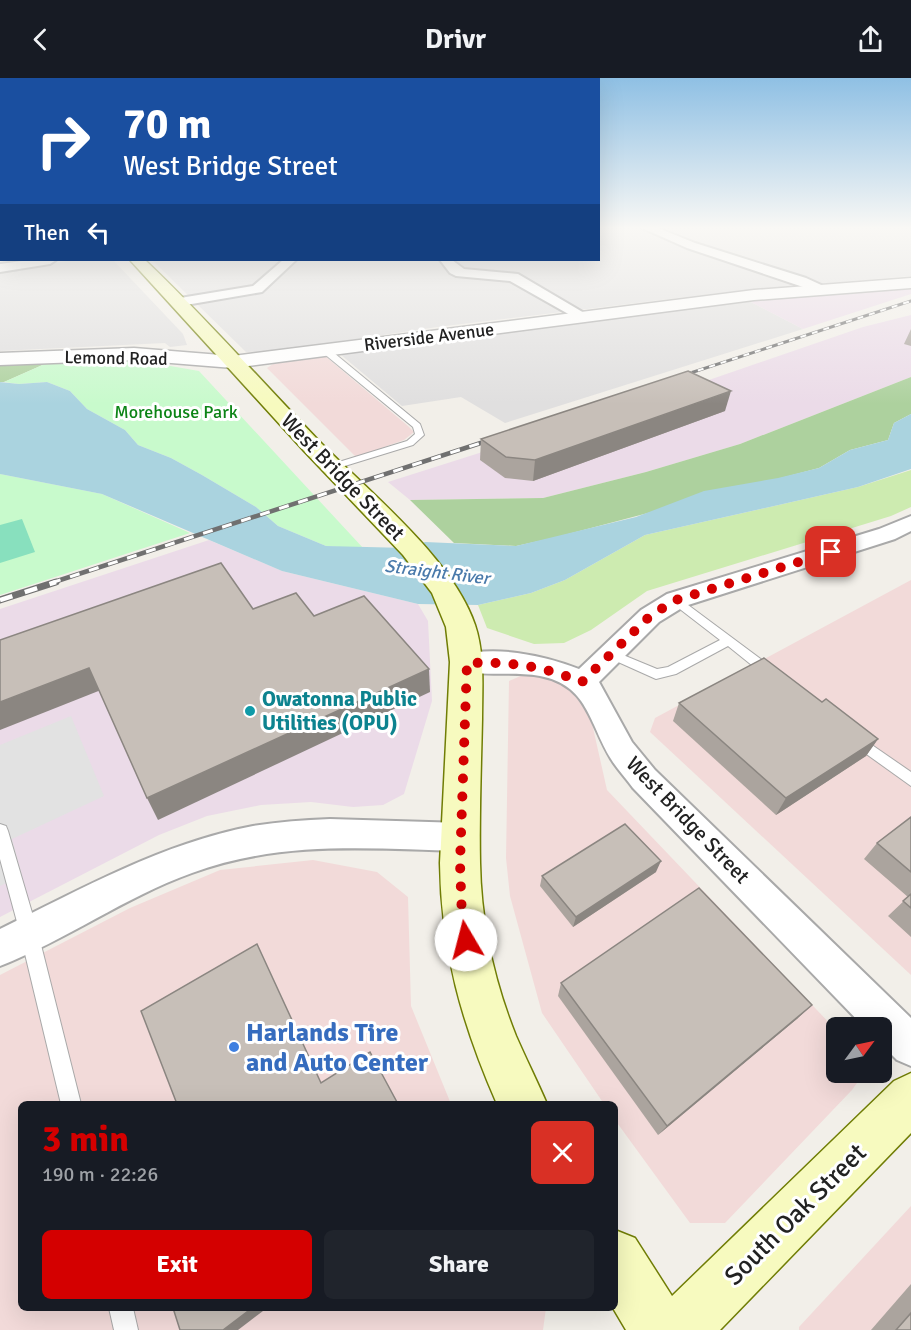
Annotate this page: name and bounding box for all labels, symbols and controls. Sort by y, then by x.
icon: back [24,23,57,56]
text: Drivr [425,23,486,56]
icon: share [854,23,887,56]
text: 70 m [123,99,212,150]
icon: right [24,102,102,180]
text: West Bridge Street [123,150,338,183]
icon: left [82,216,115,249]
text: Then [24,219,70,246]
street label: Riverside Avenue [363,318,495,356]
street label: Lemond Road [64,346,168,370]
park label: Morehouse Park [114,401,238,423]
street label: West Bridge Street [276,408,410,546]
pin [805,526,856,577]
icon: arrive [814,535,847,568]
water label: Straight River [383,555,493,590]
place label: Owatonna Public Utilities (OPU) [262,686,417,736]
marker: Owatonna Public Utilities (OPU) [243,704,257,718]
street label: West Bridge Street [621,751,755,889]
position arrow [434,908,498,972]
place label: Harlands Tire and Auto Center [246,1017,429,1079]
north arrow [826,1017,892,1083]
map controls [826,1017,892,1083]
marker: Harlands Tire and Auto Center [227,1040,241,1054]
text: 3 min [42,1117,129,1162]
button: close [531,1121,594,1184]
street label: South Oak Street [718,1137,873,1292]
text: 190 m · 22:26 [42,1162,158,1187]
button: Exit [42,1230,312,1299]
button: Share [324,1230,594,1299]

